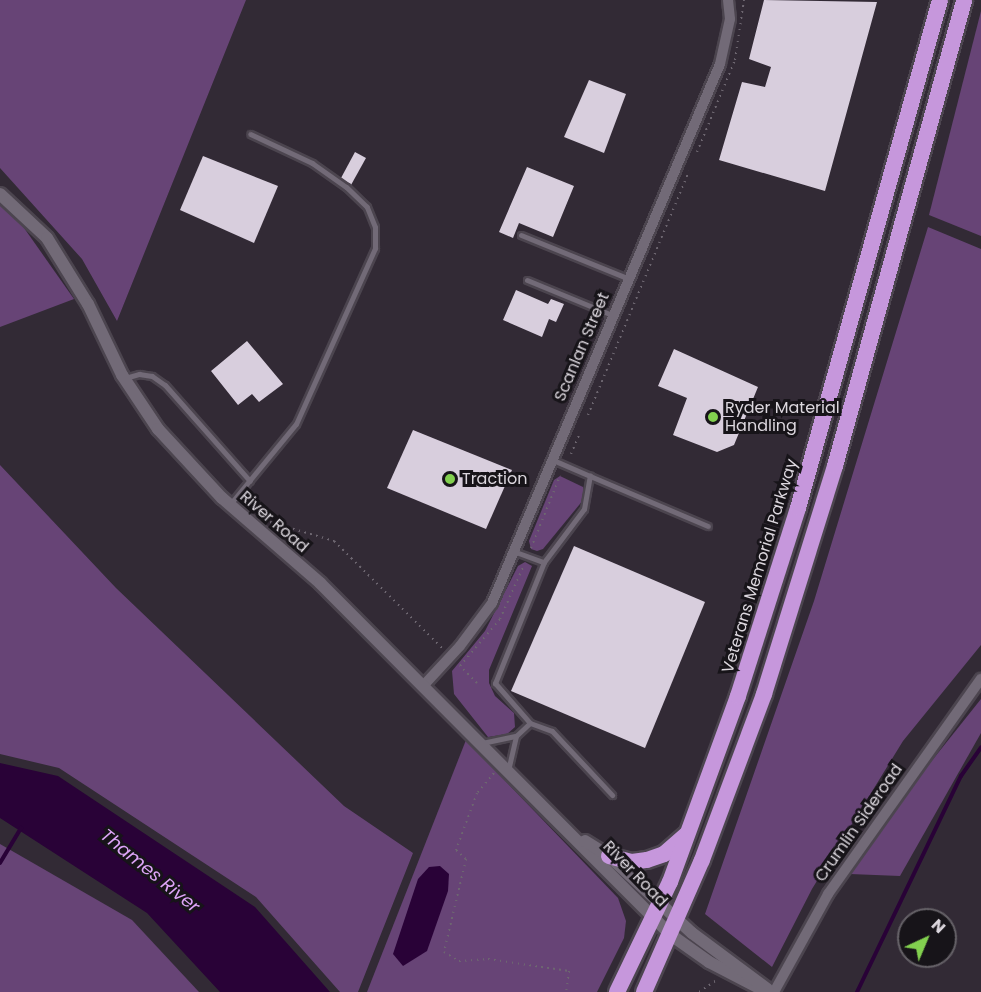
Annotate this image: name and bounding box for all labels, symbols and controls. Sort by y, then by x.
street label: Scanlan Street [550,290,614,404]
place label: Ryder Material Handling [725,398,840,436]
marker: Ryder Material Handling [706,410,720,424]
street label: Veterans Memorial Parkway [718,457,802,675]
place label: Traction [462,469,527,489]
marker: Traction [443,472,457,486]
street label: River Road [236,487,312,557]
street label: Crumlin Sideroad [811,760,907,886]
water label: Thames River [96,824,204,918]
street label: River Road [599,837,671,911]
north arrow [897,908,957,968]
text: N [926,914,951,939]

